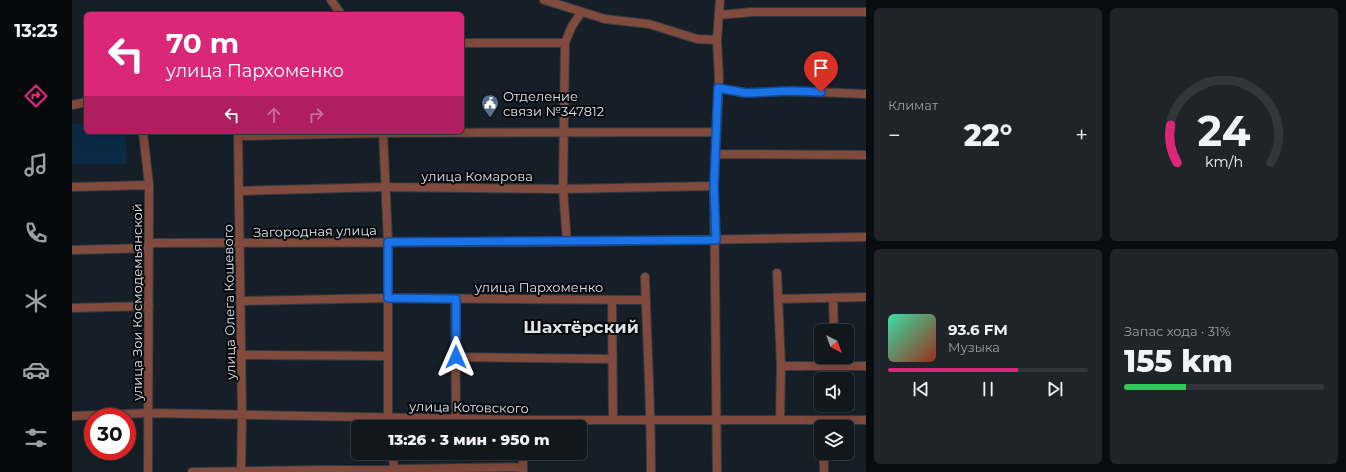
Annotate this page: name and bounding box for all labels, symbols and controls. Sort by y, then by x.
text: 13:23 [14,20,58,42]
text: 70 m [166,26,239,60]
icon: left [100,28,152,80]
pin [804,51,838,92]
icon: arrive [810,57,832,79]
text: улица Пархоменко [166,60,344,82]
icon: directions [22,82,50,110]
place label: Отделение связи №347812 [503,88,604,119]
public building icon: Отделение связи №347812 [480,93,500,118]
text: Климат [888,97,938,113]
icon: left [221,104,243,126]
icon: ahead [263,104,285,126]
icon: right [305,104,327,126]
text: 24 [1198,105,1251,155]
text: 22° [964,117,1012,154]
text: − [888,122,901,149]
text: + [1075,122,1088,149]
icon: music [22,151,50,179]
text: km/h [1205,152,1243,170]
street label: улица Комарова [420,168,533,184]
street label: улица Зои Космодемьянской [129,203,145,402]
icon: phone [22,219,50,247]
street label: Загородная улица [253,222,377,240]
street label: улица Олега Кошевого [220,224,238,381]
street label: улица Пархоменко [474,279,603,295]
icon: climate [22,287,50,315]
district label: Шахтёрский [523,317,639,337]
text: 93.6 FM [948,320,1008,339]
text: Запас хода · 31% [1124,323,1231,339]
north arrow [814,324,854,364]
map controls [814,324,854,460]
position arrow [435,336,477,378]
text: Музыка [948,339,1000,355]
text: 155 km [1124,343,1233,380]
icon: car [22,356,50,384]
button: sound [814,372,854,412]
icon: previous [910,378,932,400]
icon: pause [977,378,999,400]
icon: next [1044,378,1066,400]
street label: улица Котовского [408,398,529,416]
speed limit sign: 30 [84,408,136,460]
button: layers [814,420,854,460]
icon: filters [22,424,50,452]
text: 13:26 · 3 мин · 950 m [388,430,550,449]

